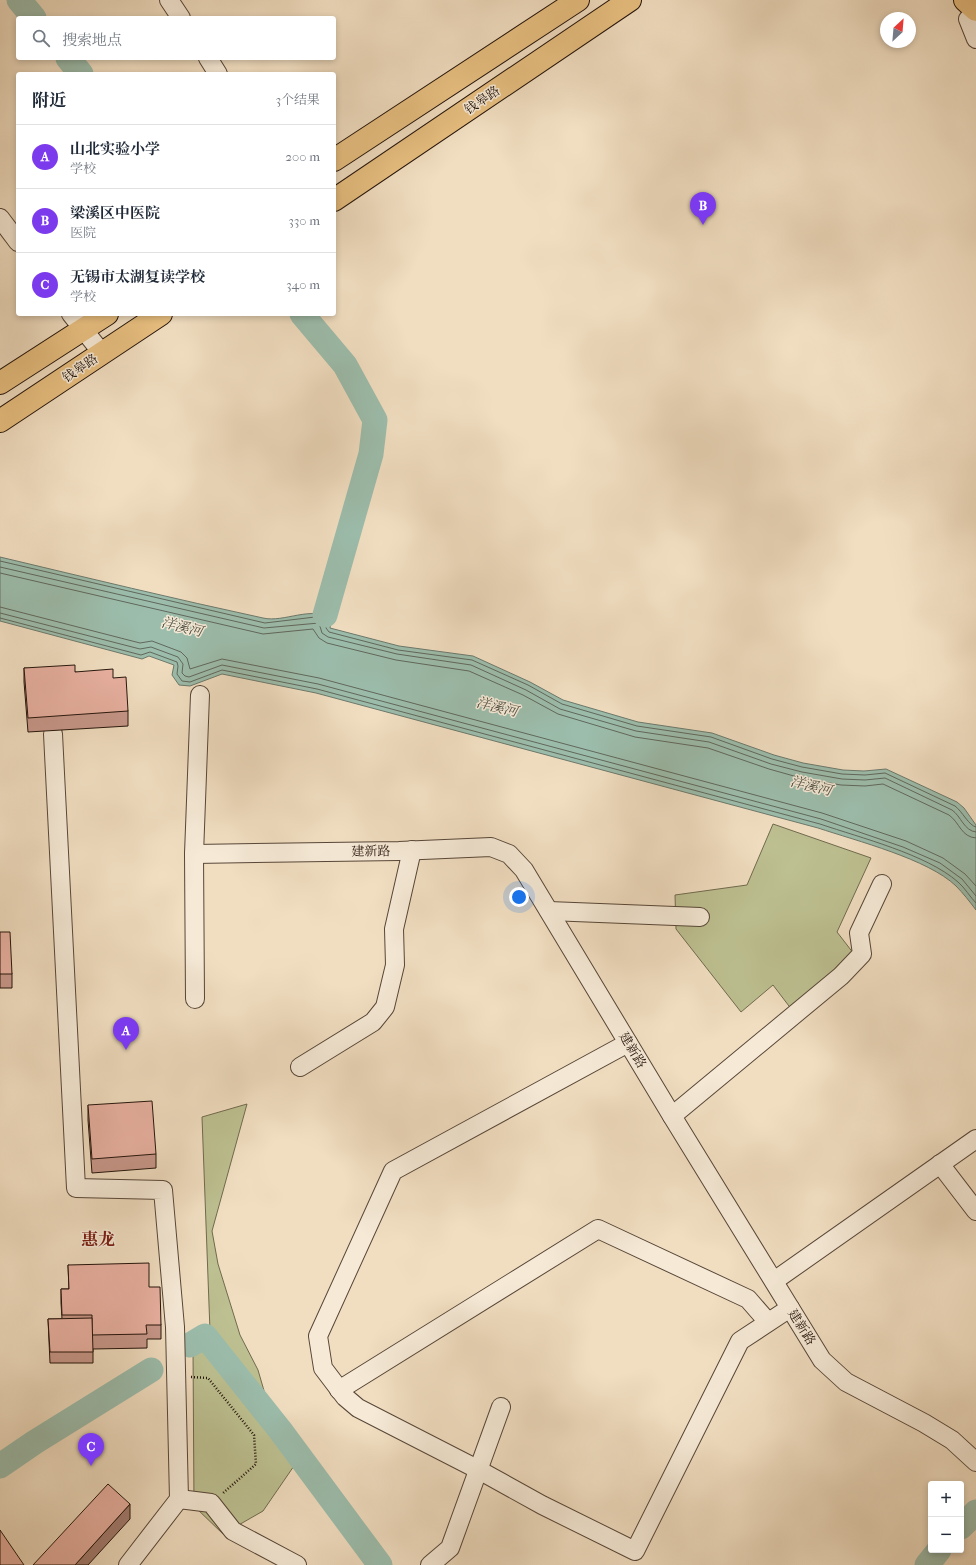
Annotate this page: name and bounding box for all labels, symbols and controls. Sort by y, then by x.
north arrow [880,12,916,48]
search box [16,16,336,60]
icon: search [30,27,52,49]
text: 搜索地点 [62,31,122,49]
street label: 钱皋路 [462,83,502,117]
text: 附近 [32,90,66,110]
text: 3个结果 [276,92,320,107]
text: 山北实验小学 [70,140,160,158]
text: A [41,149,49,164]
text: 200 m [285,149,320,164]
text: 学校 [70,161,96,176]
pin: B [690,192,716,225]
text: 梁溪区中医院 [70,204,160,222]
text: B [41,213,49,228]
text: 330 m [289,213,320,228]
text: 医院 [70,225,96,240]
text: 无锡市太湖复读学校 [70,268,205,286]
text: C [41,277,49,292]
text: 340 m [286,277,320,292]
text: 学校 [70,289,96,304]
street label: 钱皋路 [60,351,100,385]
water label: 洋溪河 [160,614,207,641]
water label: 洋溪河 [475,694,522,721]
water label: 洋溪河 [789,773,836,800]
street label: 建新路 [351,843,391,859]
your location [509,887,529,907]
pin: A [113,1017,139,1050]
street label: 建新路 [617,1029,649,1071]
district label: 惠龙 [81,1229,115,1249]
street label: 建新路 [785,1306,819,1348]
pin: C [78,1433,104,1466]
map controls [928,1481,964,1553]
button: + [928,1481,964,1517]
button: − [928,1517,964,1553]

